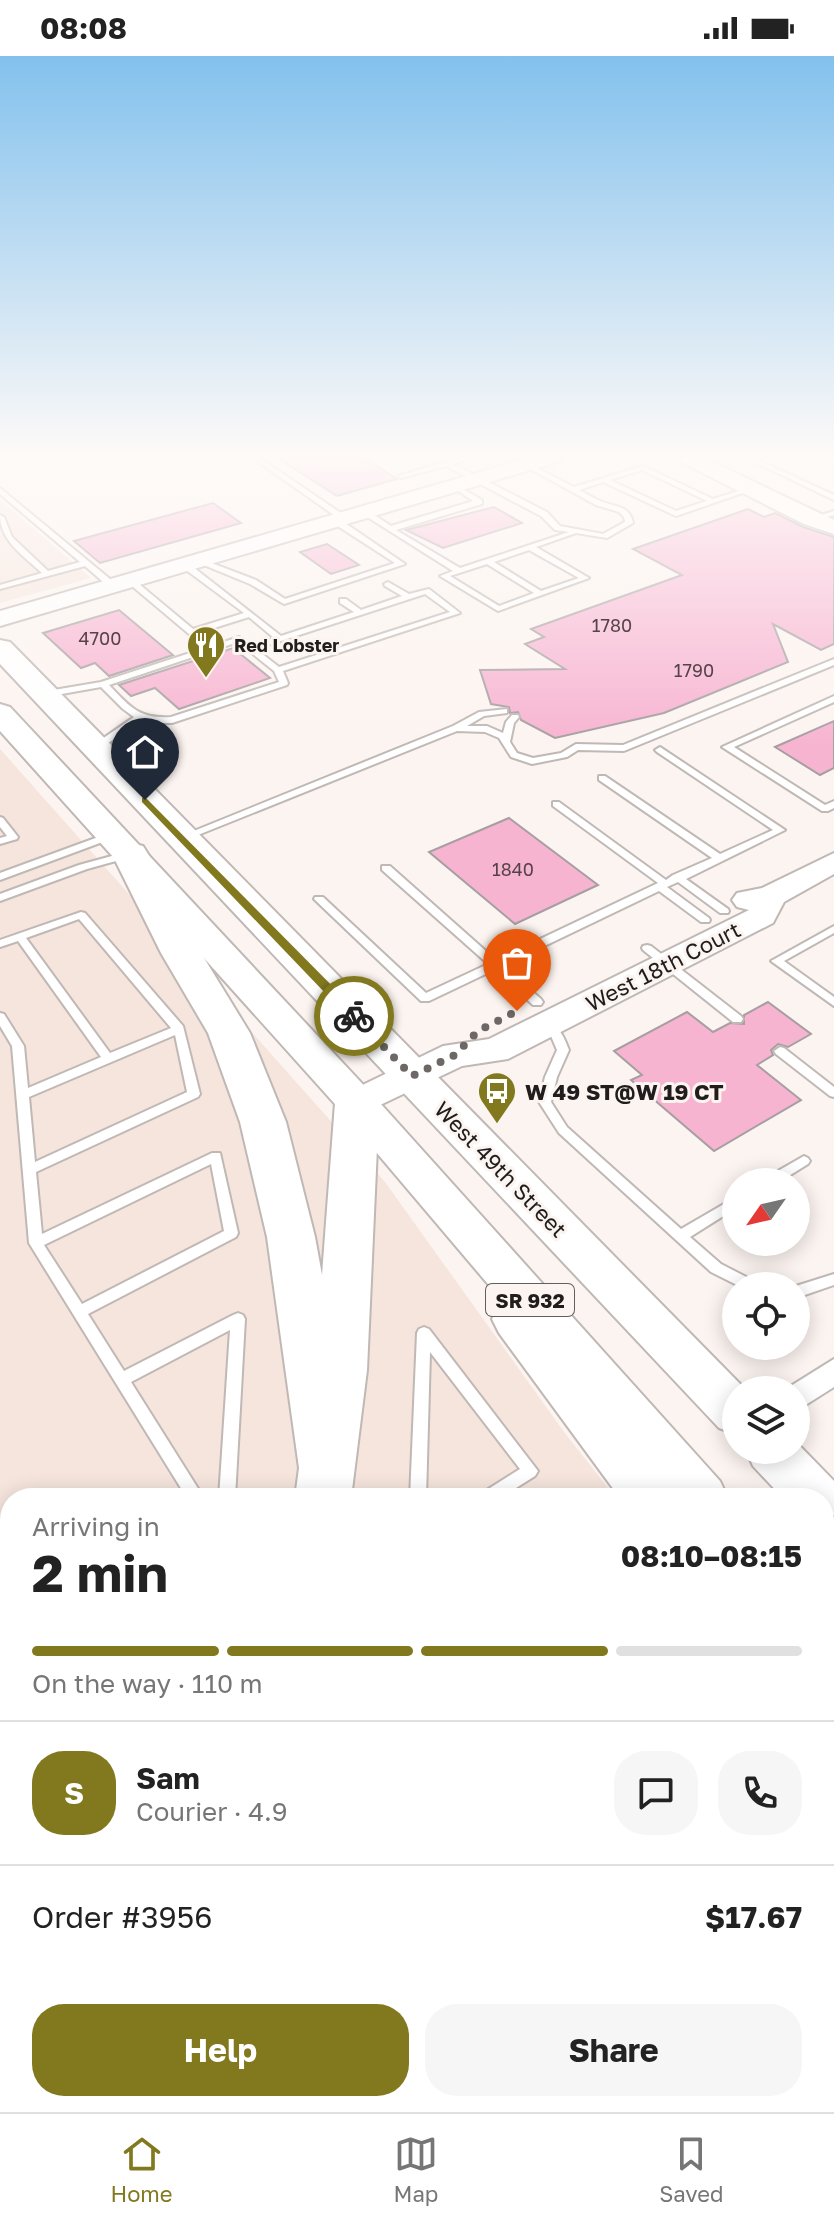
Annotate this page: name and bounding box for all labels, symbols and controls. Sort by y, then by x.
text: 08:08 [40,10,127,46]
house number: 1780 [592,614,632,636]
restaurant icon: Red Lobster [185,624,227,679]
house number: 4700 [79,627,121,649]
place label: Red Lobster [234,634,339,656]
house number: 1790 [674,659,714,681]
pin [111,718,179,800]
icon: home [123,730,167,774]
house number: 1840 [492,858,534,880]
street label: West 18th Court [581,915,745,1017]
pin [483,929,551,1011]
icon: bag [495,941,539,985]
courier [314,976,394,1056]
icon: bike [332,994,376,1038]
bus stop icon: W 49 ST@W 19 CT [476,1070,518,1125]
place label: W 49 ST@W 19 CT [525,1078,724,1105]
street label: West 49th Street [429,1095,573,1243]
north arrow [722,1168,810,1256]
map controls [722,1168,810,1464]
button: locate [722,1272,810,1360]
road number: SR 932 [486,1284,574,1316]
button: layers [722,1376,810,1464]
text: Arriving in [32,1511,160,1542]
text: 08:10–08:15 [621,1538,802,1574]
text: 2 min [32,1541,168,1603]
text: On the way · 110 m [32,1668,263,1699]
button: chat [614,1751,698,1835]
button: phone [718,1751,802,1835]
text: Sam [136,1760,200,1796]
text: S [64,1775,84,1811]
text: Courier · 4.9 [136,1796,288,1827]
text: Order #3956 [32,1899,212,1935]
text: $17.67 [705,1899,802,1935]
button: Help [32,2004,409,2096]
button: Share [425,2004,802,2096]
tab: Home [110,2132,173,2207]
tab: Map [393,2132,438,2207]
tab: Saved [659,2132,724,2207]

